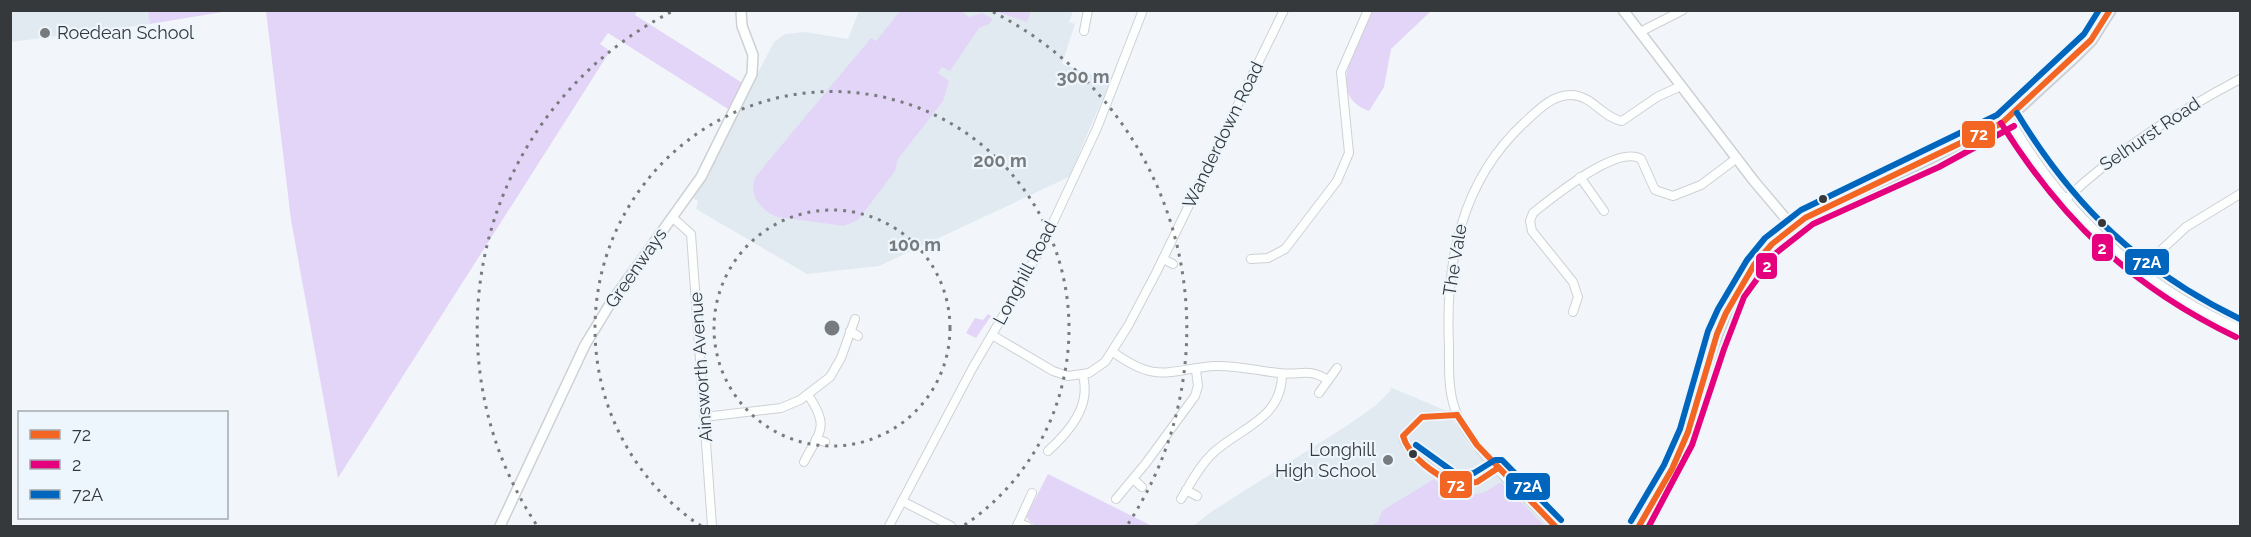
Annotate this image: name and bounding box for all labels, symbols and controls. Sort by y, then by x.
place label: Roedean School [57,22,194,43]
marker: Roedean School [38,26,52,40]
street label: Wanderdown Road [1178,58,1267,212]
text: 300 m [1056,66,1110,87]
street label: Selhurst Road [2096,92,2204,175]
line badge: 72 [1961,120,1996,149]
text: 72 [1970,125,1988,144]
text: 200 m [973,150,1027,171]
unlabelled marker [1817,193,1829,205]
street label: Longhill Road [989,217,1061,328]
unlabelled marker [2096,217,2108,229]
street label: The Vale [1438,222,1471,297]
street label: Greenways [600,224,671,312]
line badge: 2 [2091,233,2114,262]
text: 100 m [889,234,941,255]
text: 2 [2097,239,2107,258]
line badge: 72A [2124,248,2170,276]
line badge: 2 [1755,252,1778,280]
text: 72A [2133,253,2162,272]
text: 2 [1762,257,1772,276]
street label: Ainsworth Avenue [685,291,716,443]
centre of rings [822,318,842,338]
legend [18,411,228,519]
text: 72 [72,424,91,445]
place label: Longhill High School [1275,439,1376,481]
unlabelled marker [1407,448,1419,460]
marker: Longhill High School [1381,453,1395,467]
text: 2 [72,454,81,475]
line badge: 72 [1439,470,1473,499]
line badge: 72A [1505,472,1551,501]
text: 72 [1447,476,1465,495]
text: 72A [1514,477,1543,496]
text: 72A [72,484,103,505]

